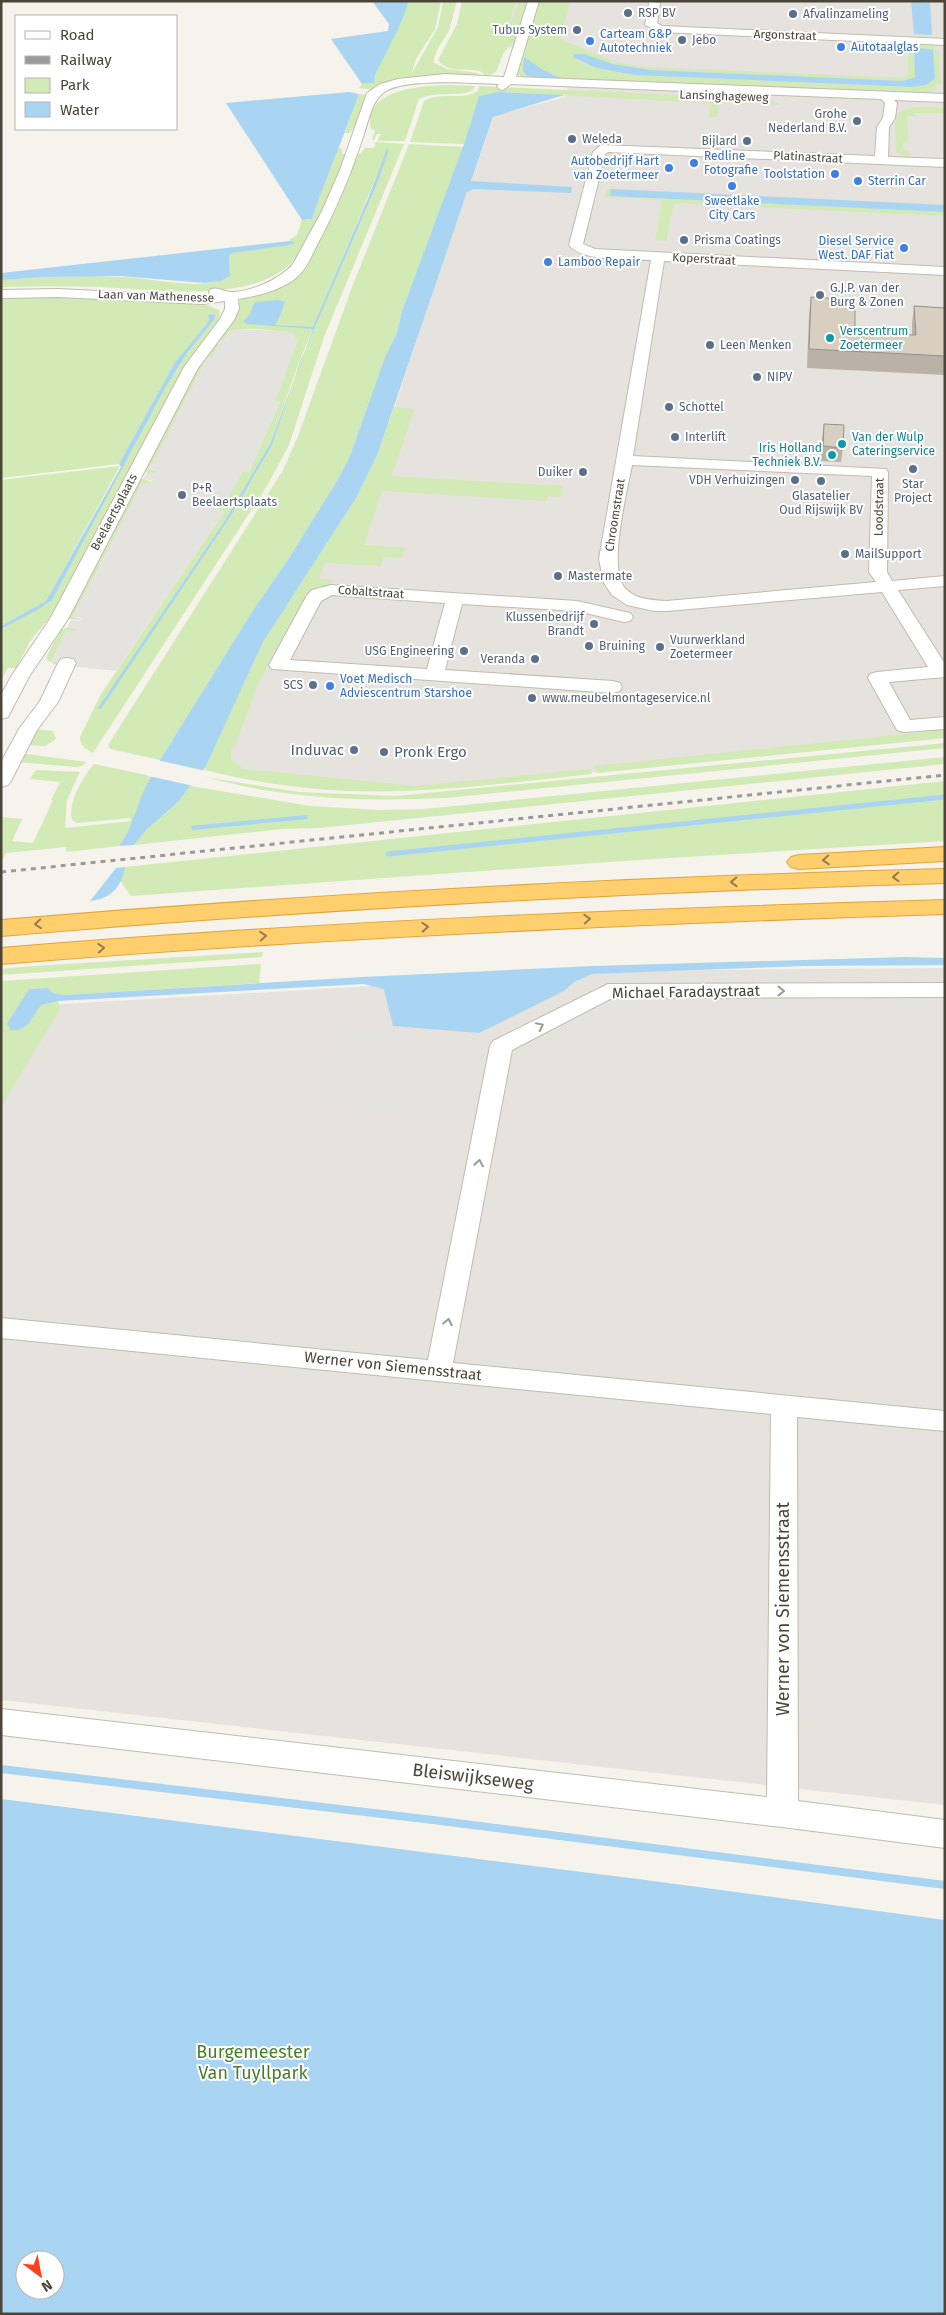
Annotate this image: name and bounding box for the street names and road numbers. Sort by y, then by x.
street label: Argonstraat [753,27,817,43]
street label: Lansinghageweg [679,87,770,105]
street label: Platinastraat [773,148,844,166]
street label: Koperstraat [672,250,737,268]
street label: Laan van Mathenesse [98,287,214,305]
street label: Beelaertsplaats [88,471,140,553]
street label: Chroomstraat [602,477,628,552]
street label: Loodstraat [871,477,887,536]
street label: Cobaltstraat [337,583,405,601]
street label: Michael Faradaystraat [612,982,761,1002]
street label: Werner von Siemensstraat [303,1348,483,1384]
street label: Werner von Siemensstraat [772,1501,794,1716]
street label: Bleiswijkseweg [411,1759,535,1795]

